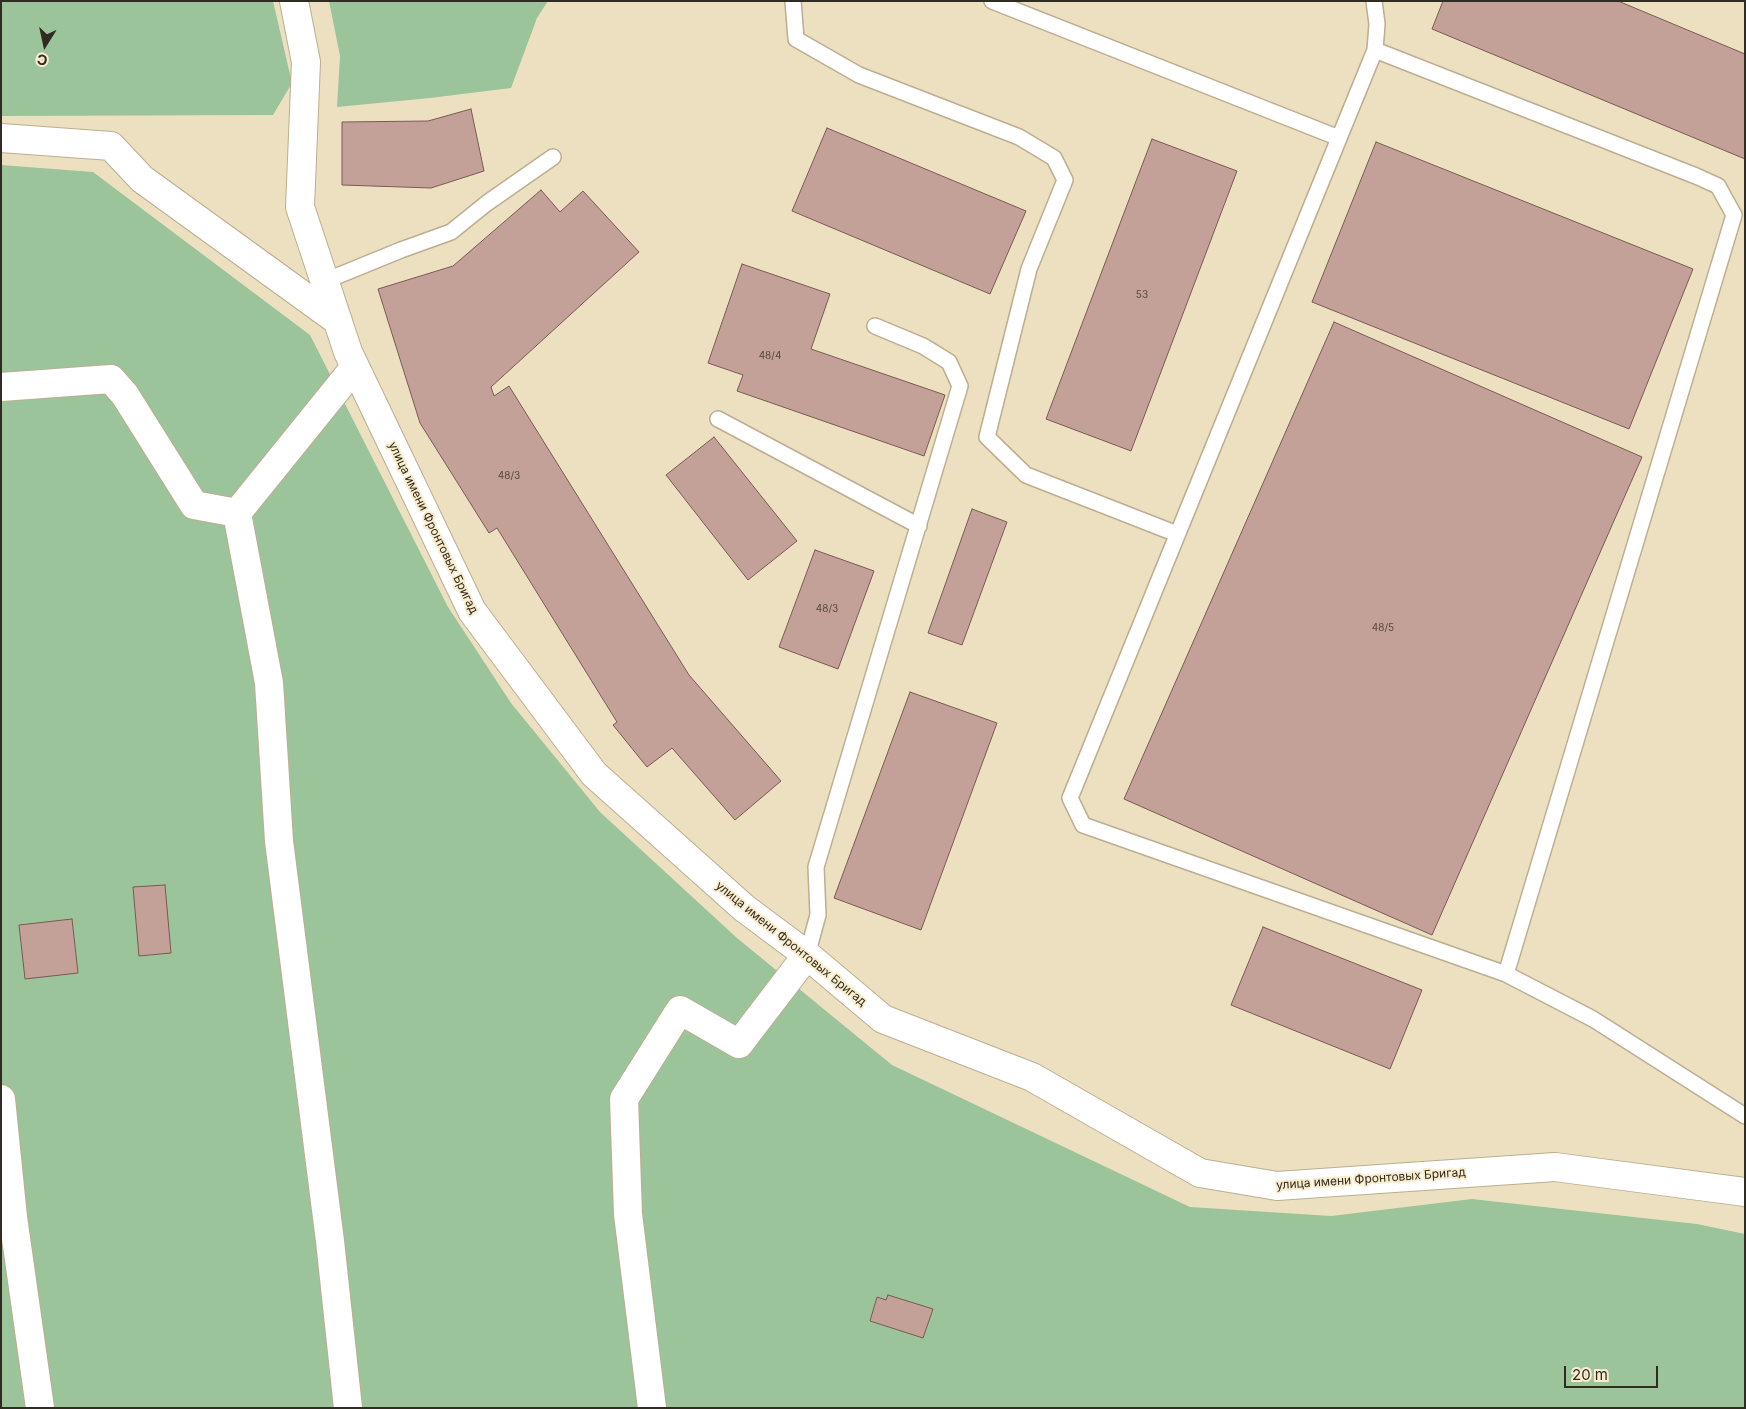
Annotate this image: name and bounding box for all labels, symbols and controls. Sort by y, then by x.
north arrow [20,20,70,70]
text: С [36,51,49,70]
house number: 53 [1136,289,1148,301]
house number: 48/4 [759,350,781,362]
street label: улица имени Фронтовых Бригад [385,440,481,616]
house number: 48/3 [498,470,520,482]
house number: 48/3 [816,603,838,615]
house number: 48/5 [1372,622,1394,634]
street label: улица имени Фронтовых Бригад [713,879,869,1009]
street label: улица имени Фронтовых Бригад [1276,1165,1466,1193]
scale bar [1566,1356,1660,1388]
text: 20 m [1572,1365,1608,1384]

